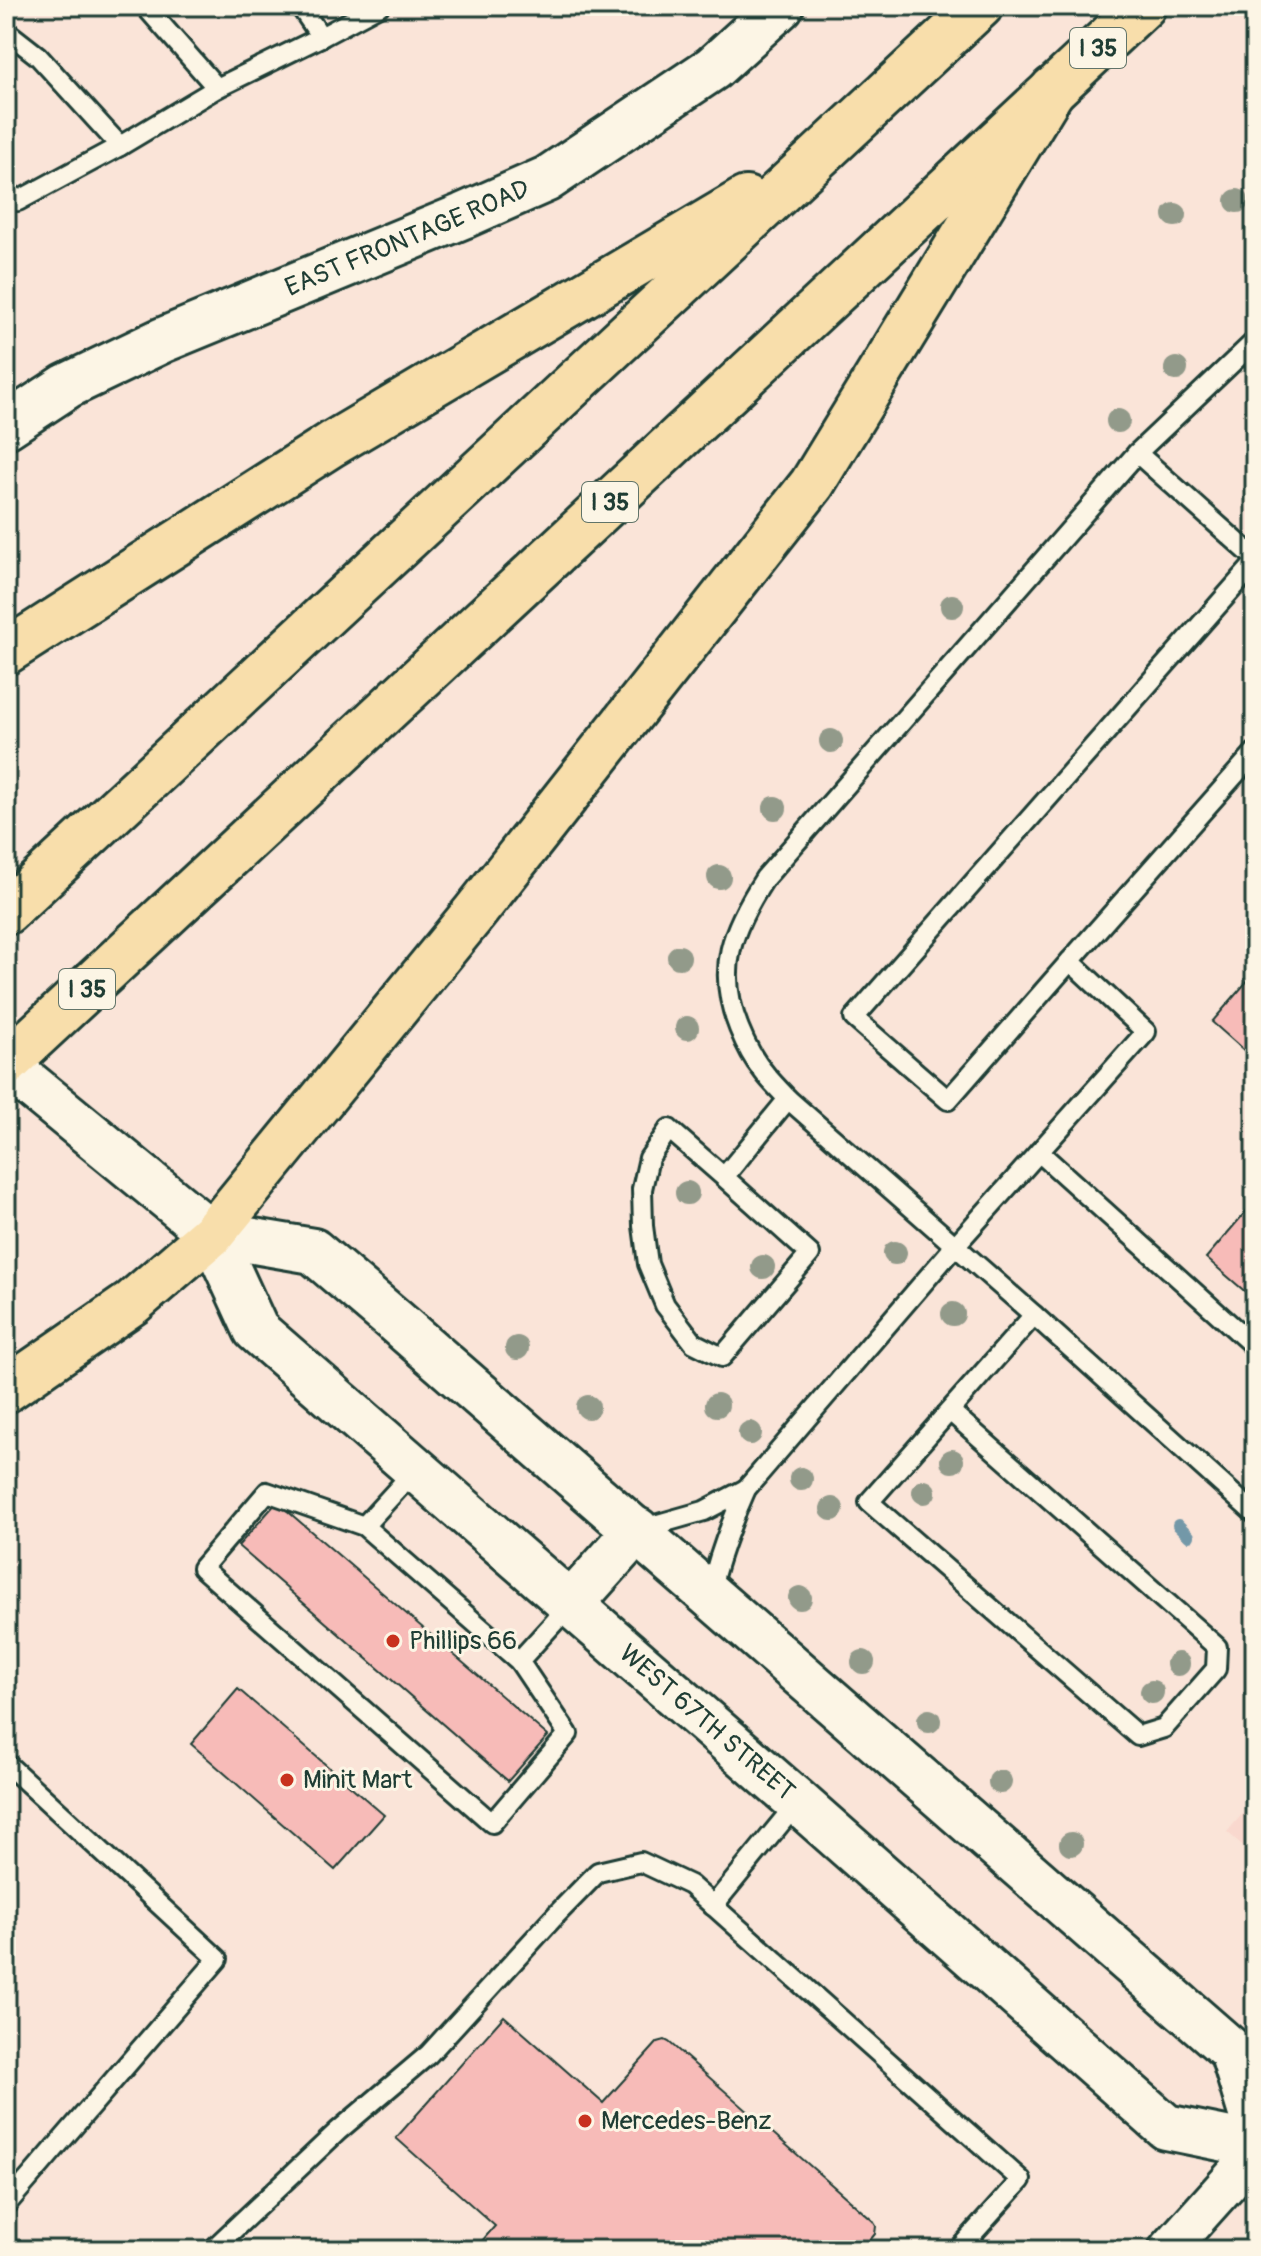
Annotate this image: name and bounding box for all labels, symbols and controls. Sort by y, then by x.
road number: I 35 [1070,28,1126,68]
street label: EAST FRONTAGE ROAD [280,173,535,304]
road number: I 35 [582,482,638,522]
road number: I 35 [59,969,115,1009]
place label: Phillips 66 [409,1625,517,1657]
marker: Phillips 66 [384,1632,402,1650]
street label: WEST 67TH STREET [613,1638,801,1808]
place label: Minit Mart [303,1764,413,1796]
marker: Minit Mart [278,1771,296,1789]
place label: Mercedes-Benz [601,2105,772,2137]
marker: Mercedes-Benz [576,2112,594,2130]

